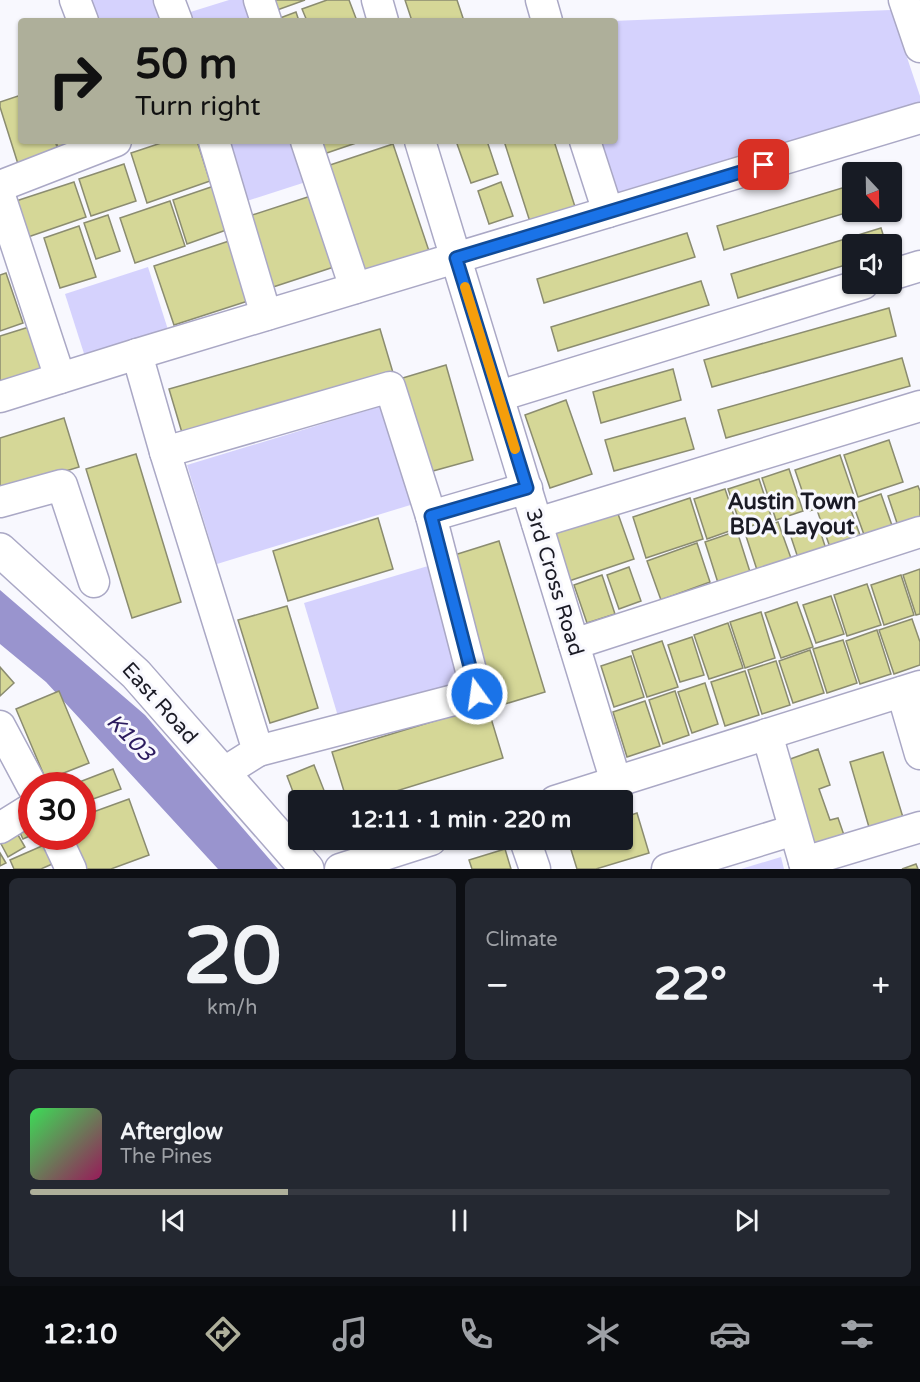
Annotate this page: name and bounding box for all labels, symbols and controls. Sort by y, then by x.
text: 50 m [135,39,237,90]
icon: right [36,42,114,120]
text: Turn right [135,90,261,123]
pin [738,139,789,190]
icon: arrive [747,148,780,181]
north arrow [842,162,902,222]
map controls [842,162,902,294]
button: sound [842,234,902,294]
district label: Austin Town BDA Layout [727,489,857,540]
street label: 3rd Cross Road [520,505,589,659]
street label: East Road [116,657,203,749]
position arrow [445,662,509,726]
water label: K103 [101,709,160,768]
speed limit sign: 30 [18,772,96,850]
text: 12:11 · 1 min · 220 m [350,807,571,833]
text: 20 [183,910,281,1004]
text: Climate [486,928,558,952]
text: 22° [653,958,727,1012]
text: − [486,966,509,1005]
text: + [871,966,890,1005]
text: km/h [207,996,257,1020]
text: Afterglow [120,1119,223,1145]
text: The Pines [120,1145,212,1169]
icon: previous [157,1204,190,1237]
icon: pause [443,1204,476,1237]
icon: next [730,1204,763,1237]
icon: directions [202,1313,244,1355]
icon: music [329,1313,371,1355]
icon: phone [455,1313,497,1355]
icon: climate [582,1313,624,1355]
icon: car [709,1313,751,1355]
icon: filters [836,1313,878,1355]
text: 12:10 [42,1318,117,1351]

